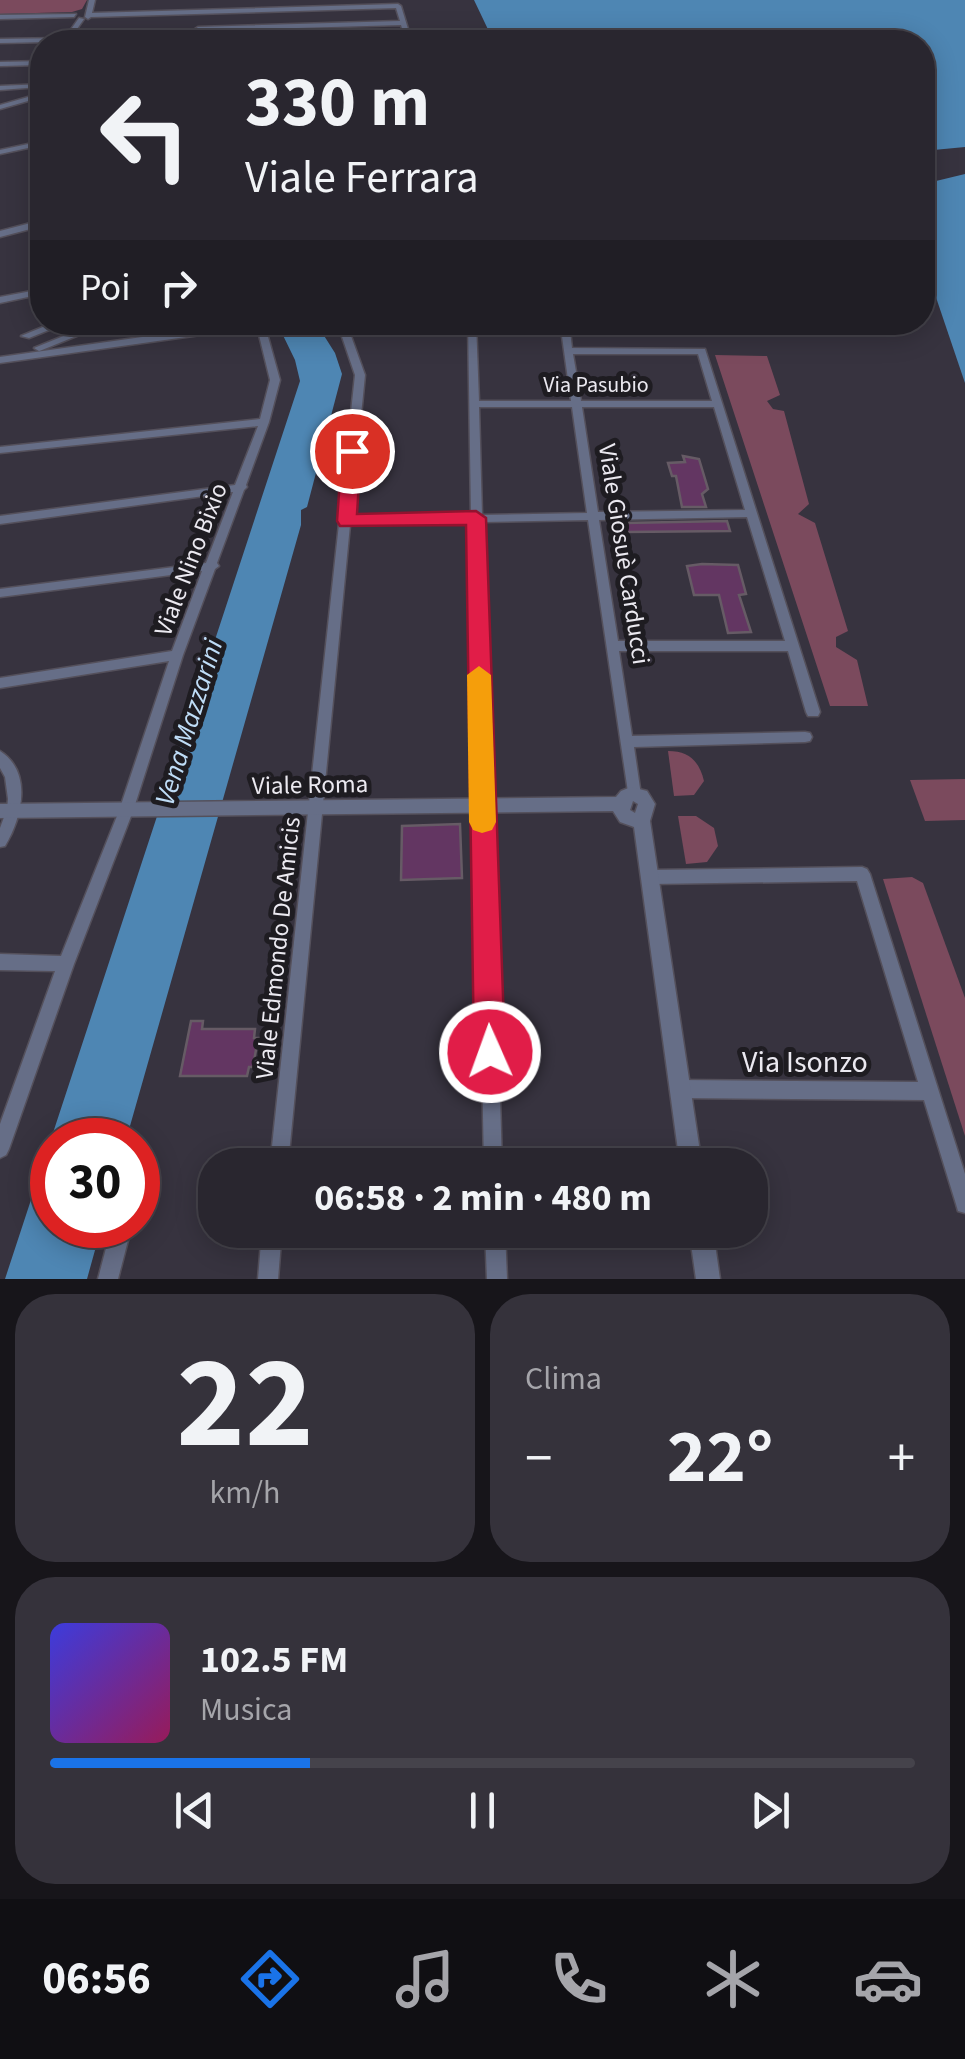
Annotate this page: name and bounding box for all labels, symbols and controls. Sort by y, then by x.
text: 330 m [245,53,430,153]
icon: left [80,70,210,200]
text: Viale Ferrara [245,146,479,210]
icon: right [151,260,206,315]
text: Poi [80,261,131,315]
street label: Via Pasubio [543,369,649,401]
pin [310,409,395,494]
icon: arrive [325,424,380,479]
street label: Viale Giosuè Carducci [589,441,659,667]
street label: Viale Nino Bixio [145,477,237,641]
water label: Vena Mazzarini [145,634,233,810]
street label: Viale Roma [252,766,368,804]
street label: Viale Edmondo De Amicis [246,815,310,1081]
position arrow [438,1000,542,1104]
street label: Via Isonzo [742,1041,868,1084]
speed limit sign: 30 [30,1118,160,1248]
text: 06:58 · 2 min · 480 m [314,1171,652,1225]
text: 22 [176,1312,314,1497]
text: Clima [525,1356,602,1402]
text: 22° [667,1404,773,1511]
text: − [525,1420,552,1498]
text: + [888,1420,915,1498]
text: km/h [210,1470,280,1516]
text: 102.5 FM [200,1633,348,1687]
text: Musica [200,1687,292,1733]
icon: previous [167,1783,222,1838]
icon: pause [455,1783,510,1838]
icon: next [743,1783,798,1838]
icon: directions [235,1944,305,2014]
icon: music [390,1944,460,2014]
icon: phone [544,1944,614,2014]
icon: climate [698,1944,768,2014]
icon: car [853,1944,923,2014]
text: 06:56 [42,1947,151,2011]

